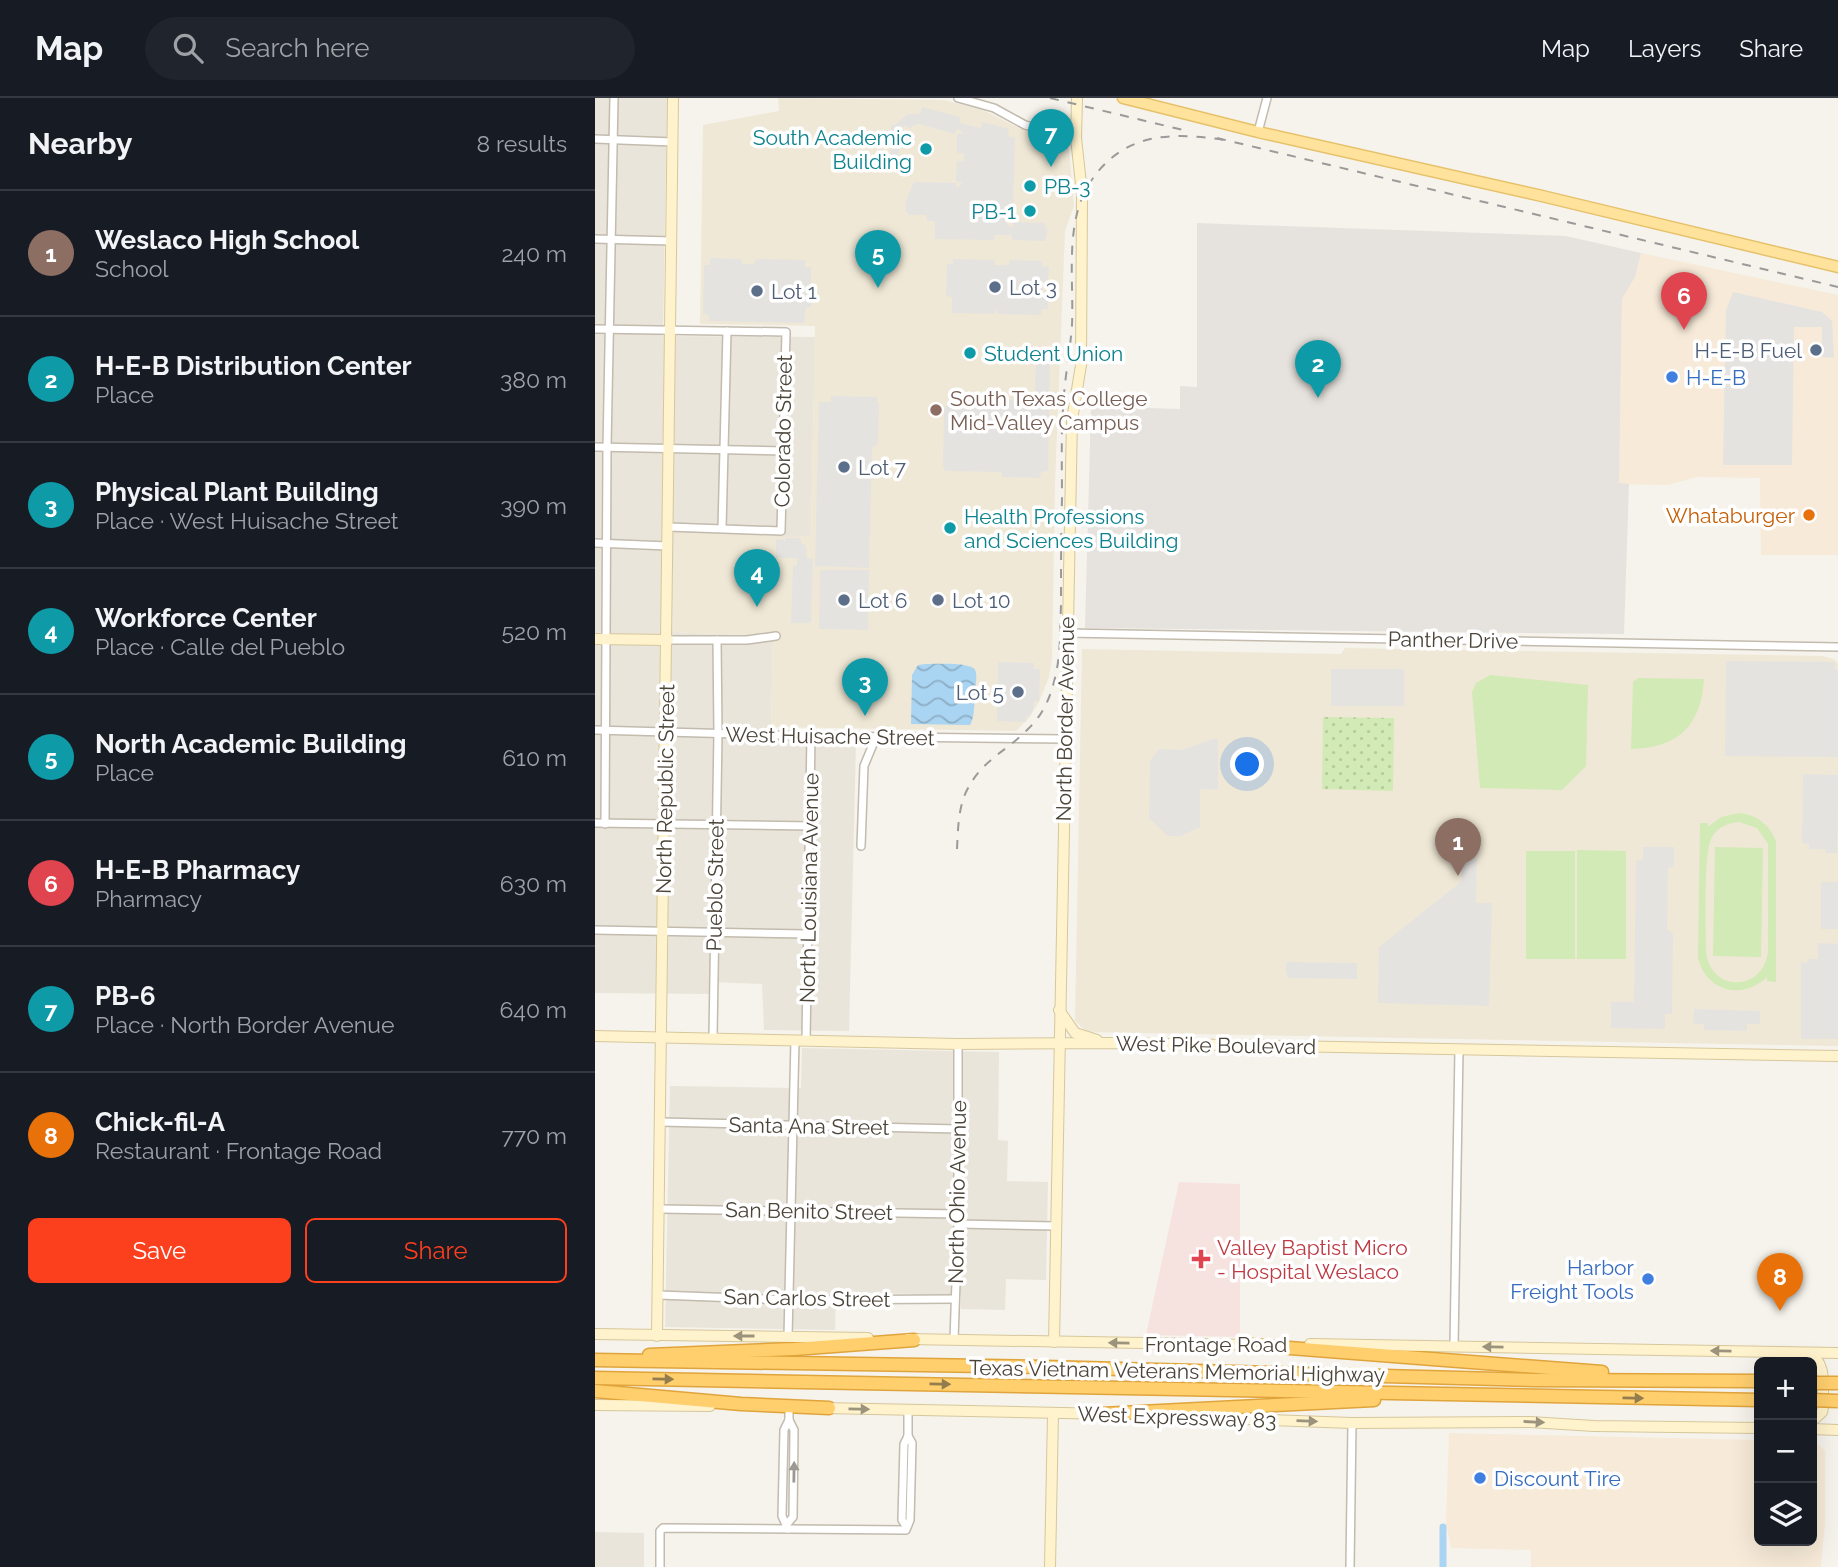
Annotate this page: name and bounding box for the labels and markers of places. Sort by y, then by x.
pin: 7 [1028,109,1074,167]
place label: South Academic Building [753,125,912,174]
marker: South Academic Building [918,141,934,157]
place label: PB-3 [1044,174,1090,199]
marker: PB-3 [1022,178,1038,194]
place label: PB-1 [971,199,1016,224]
marker: PB-1 [1022,203,1038,219]
pin: 5 [855,230,901,288]
pin: 6 [1661,272,1707,330]
place label: Lot 3 [1009,275,1057,300]
place label: Lot 1 [771,279,817,304]
marker: Lot 3 [987,279,1003,295]
marker: Lot 1 [749,283,765,299]
place label: H-E-B Fuel [1695,338,1802,363]
pin: 2 [1295,340,1341,398]
place label: Student Union [984,341,1123,366]
marker: H-E-B Fuel [1808,342,1824,358]
marker: Student Union [962,345,978,361]
place label: H-E-B [1686,365,1746,390]
marker: H-E-B [1664,369,1680,385]
place label: South Texas College Mid-Valley Campus [950,386,1148,435]
marker: South Texas College Mid-Valley Campus [928,402,944,418]
place label: Lot 7 [858,455,907,480]
marker: Lot 7 [836,459,852,475]
place label: Whataburger [1666,503,1796,528]
place label: Health Professions and Sciences Building [964,504,1178,553]
marker: Whataburger [1801,507,1817,523]
marker: Health Professions and Sciences Building [942,520,958,536]
pin: 4 [734,549,780,607]
place label: Lot 6 [858,588,907,613]
place label: Lot 10 [952,588,1011,613]
marker: Lot 6 [836,592,852,608]
marker: Lot 10 [930,592,946,608]
pin: 3 [842,658,888,716]
place label: Lot 5 [956,680,1004,705]
marker: Lot 5 [1010,684,1026,700]
pin: 1 [1435,818,1481,876]
place label: Valley Baptist Micro - Hospital Weslaco [1217,1235,1408,1284]
marker: Valley Baptist Micro - Hospital Weslaco [1191,1249,1211,1269]
pin: 8 [1757,1253,1803,1311]
place label: Harbor Freight Tools [1510,1255,1635,1304]
marker: Harbor Freight Tools [1640,1271,1656,1287]
place label: Discount Tire [1494,1466,1621,1491]
marker: Discount Tire [1472,1470,1488,1486]

